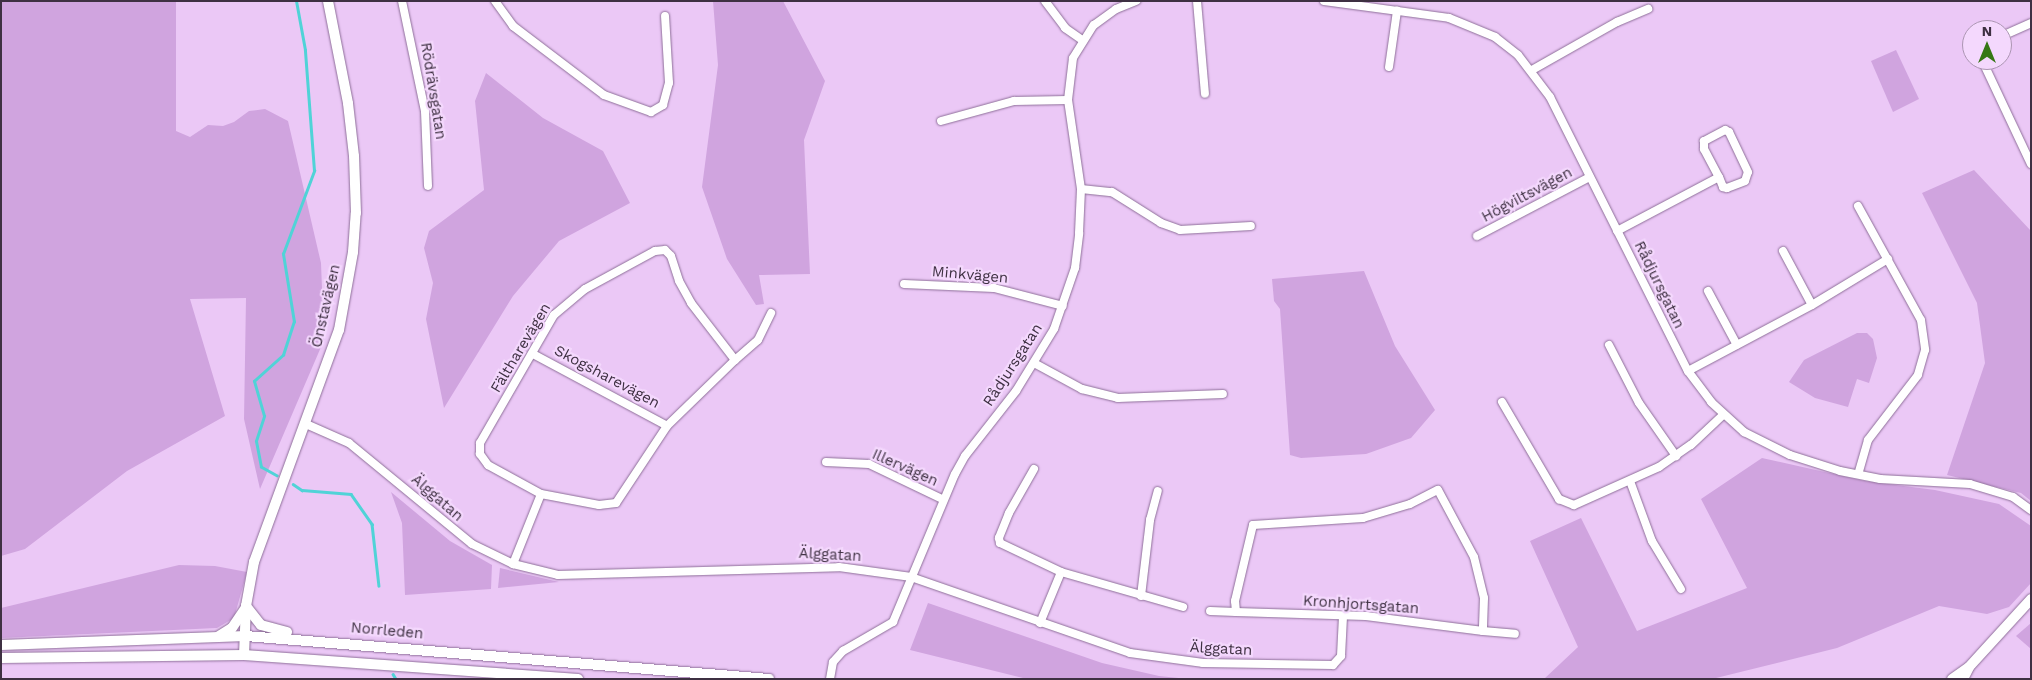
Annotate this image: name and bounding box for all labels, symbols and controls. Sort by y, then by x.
north arrow [1962,20,2012,70]
text: N [1982,23,1992,39]
street label: Rödrävsgatan [416,41,450,141]
street label: Högviltsvägen [1479,164,1575,226]
street label: Rådjursgatan [1630,238,1688,332]
street label: Önstavägen [308,263,344,349]
street label: Minkvägen [931,263,1009,287]
street label: Fältharevägen [487,300,555,396]
street label: Rådjursgatan [980,320,1046,410]
street label: Skogsharevägen [551,342,663,412]
street label: Illervägen [869,445,941,491]
street label: Älggatan [407,471,467,525]
street label: Älggatan [798,544,862,566]
street label: Kronhjortsgatan [1302,592,1420,618]
street label: Norrleden [350,619,424,643]
street label: Älggatan [1189,638,1253,660]

